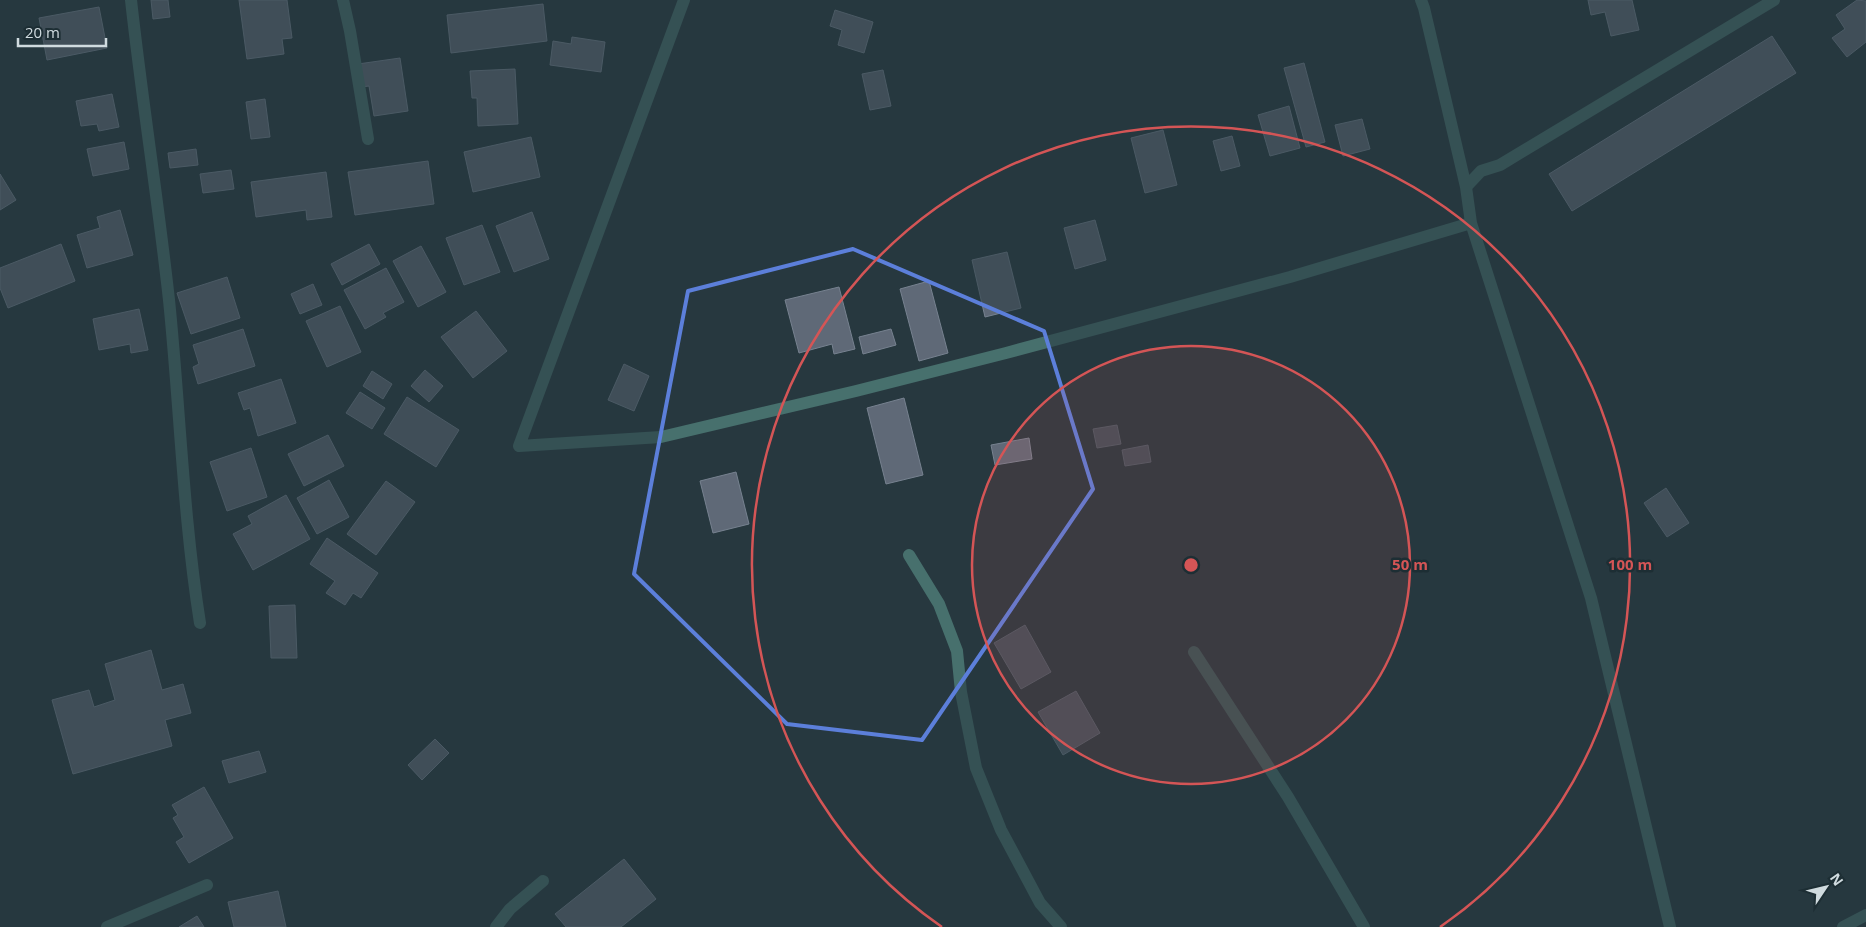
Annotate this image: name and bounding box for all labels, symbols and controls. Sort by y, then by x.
scale bar [18,15,105,47]
text: 20 m [25,22,60,42]
text: 50 m [1392,554,1428,574]
text: 100 m [1608,554,1652,574]
centre of rings [1182,556,1200,574]
north arrow [1801,862,1851,912]
text: N [1826,869,1848,889]

